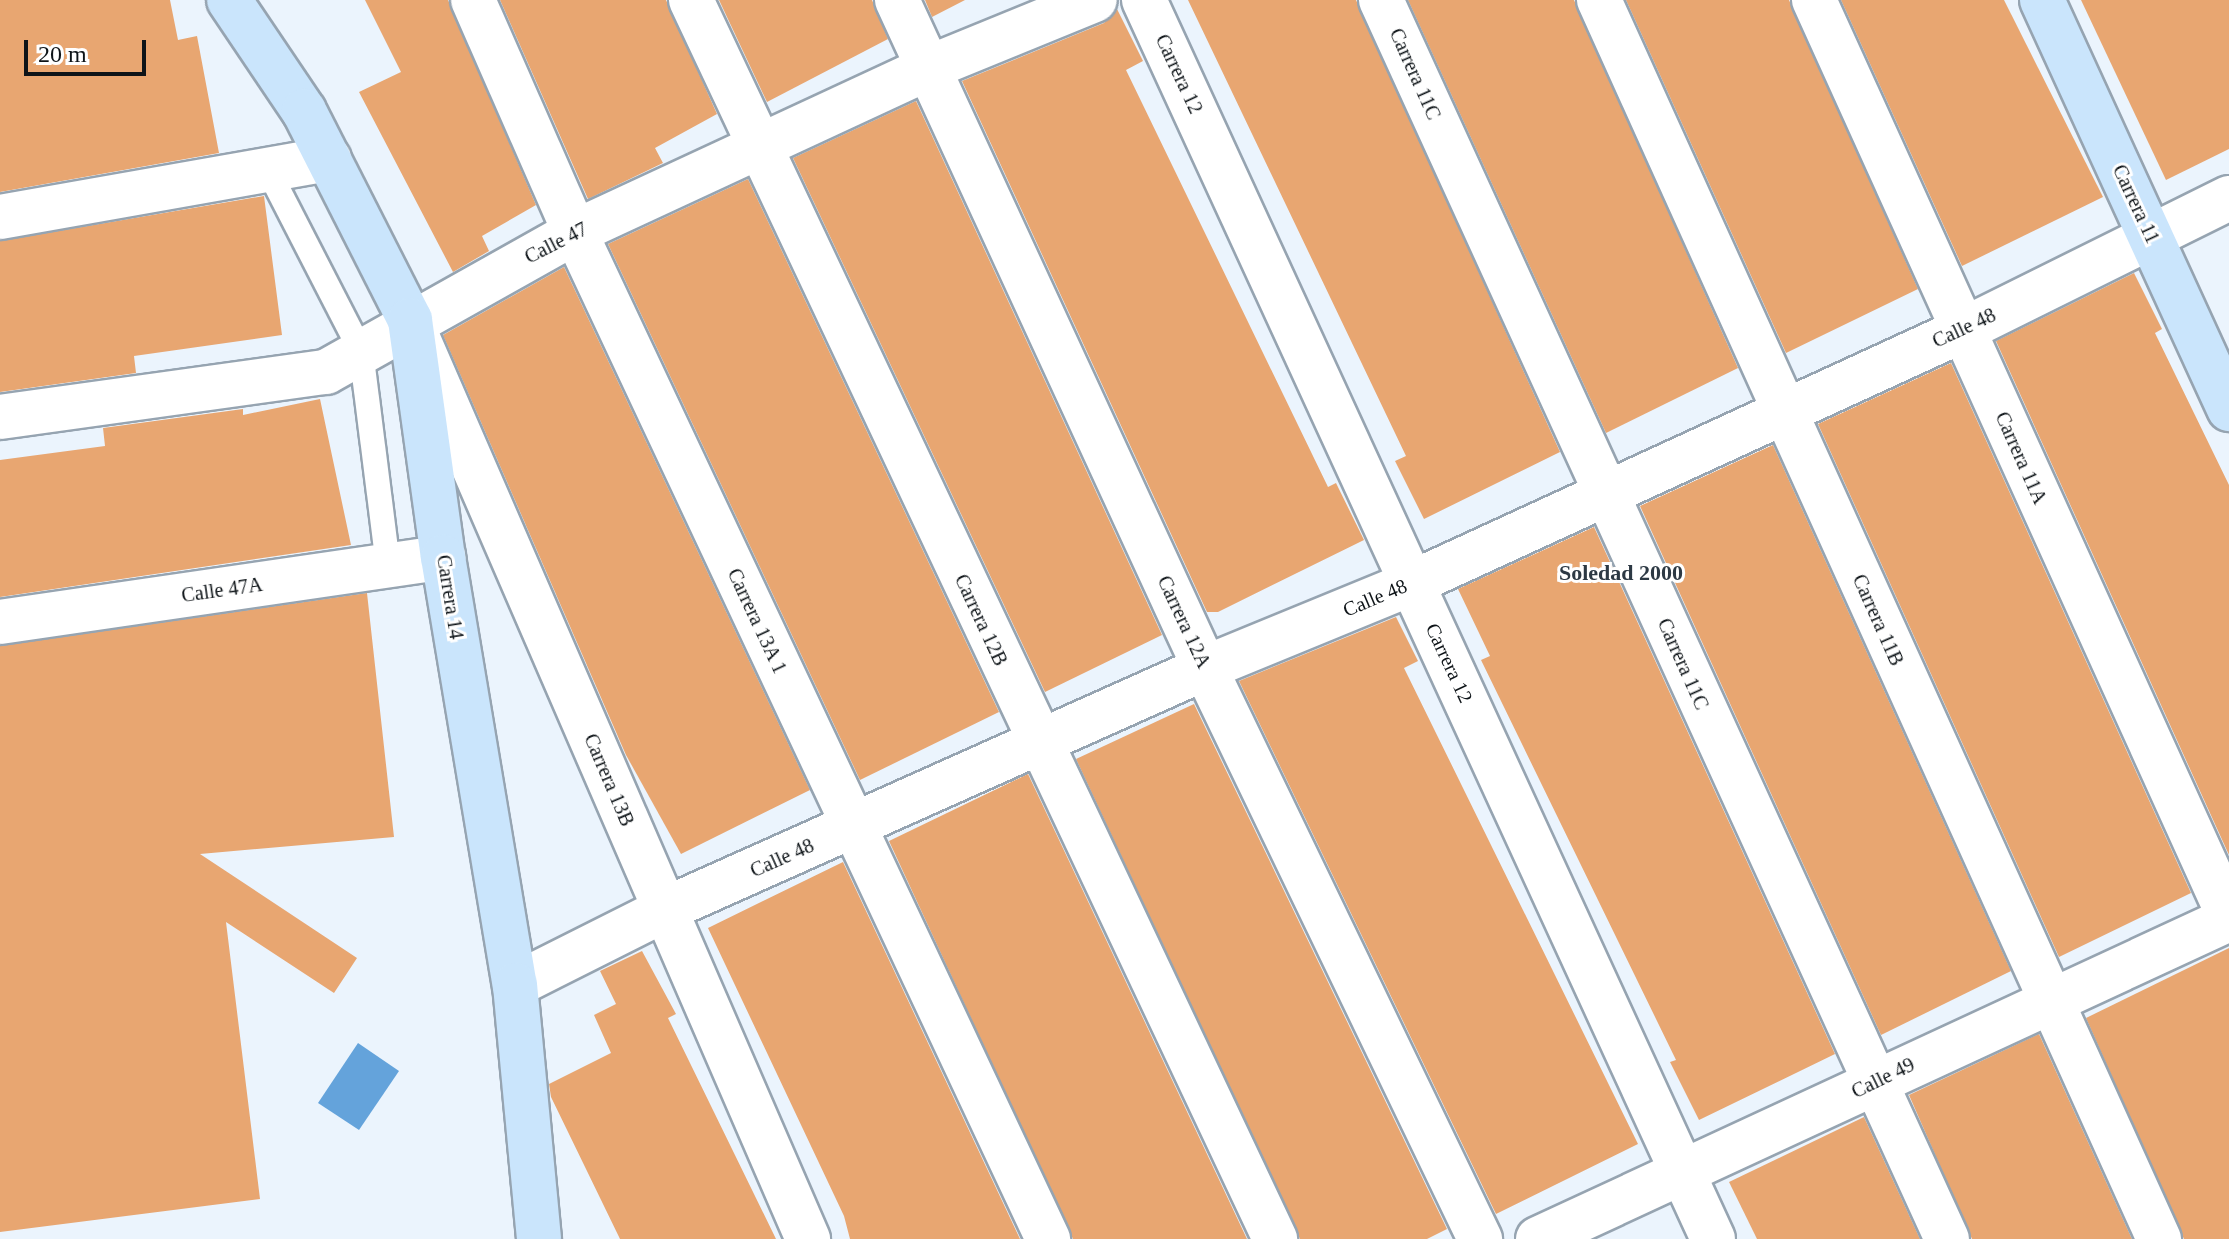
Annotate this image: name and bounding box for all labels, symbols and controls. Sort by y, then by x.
scale bar [28,24,150,74]
street label: Carrera 11C [1384,25,1446,123]
street label: Carrera 12 [1150,30,1208,118]
text: 20 m [38,41,87,67]
street label: Carrera 11 [2107,161,2165,247]
street label: Calle 47 [521,217,591,269]
street label: Calle 48 [1928,303,2000,353]
street label: Carrera 11A [1990,408,2052,508]
street label: Carrera 14 [432,553,468,641]
district label: Soledad 2000 [1559,560,1683,586]
street label: Carrera 13A 1 [722,564,792,678]
street label: Carrera 12B [949,570,1013,670]
street label: Carrera 11B [1847,571,1909,669]
street label: Calle 47A [180,572,264,608]
street label: Carrera 12A [1152,572,1216,672]
street label: Calle 48 [1339,574,1411,622]
street label: Carrera 11C [1652,615,1714,713]
street label: Carrera 12 [1420,619,1478,707]
street label: Carrera 13B [579,730,639,830]
street label: Calle 48 [746,833,818,883]
street label: Calle 49 [1848,1052,1918,1104]

